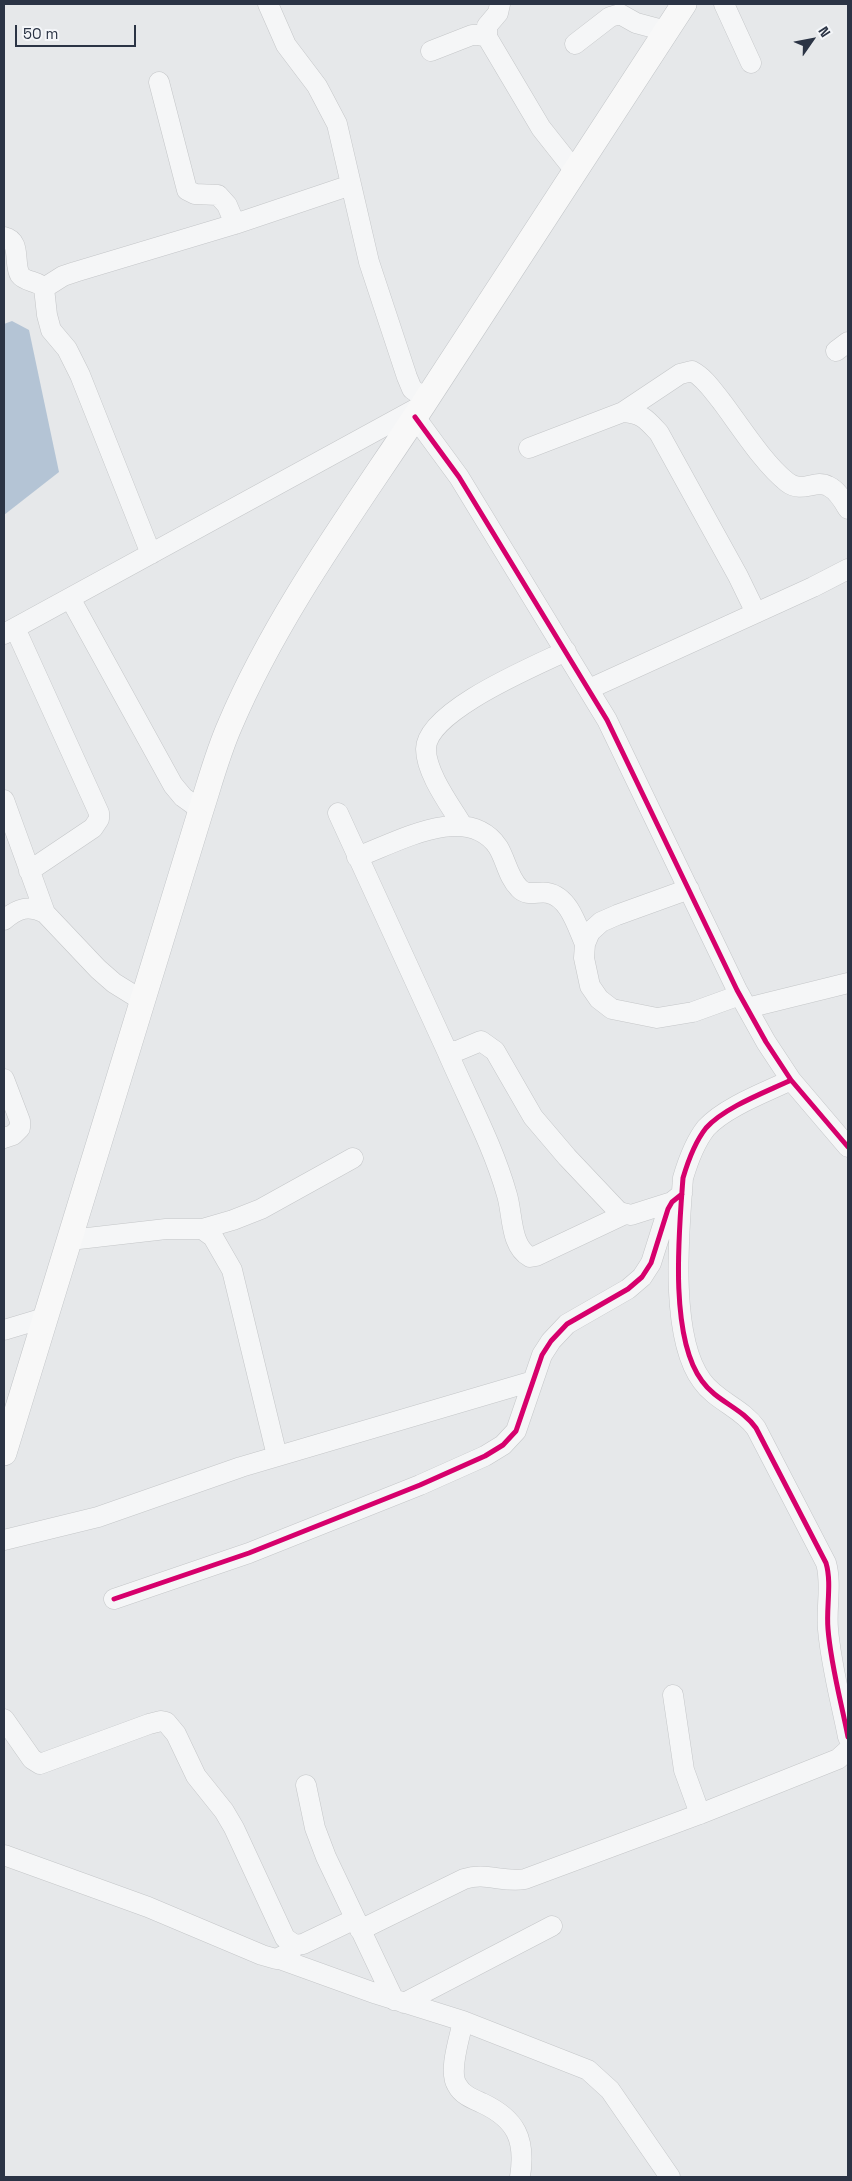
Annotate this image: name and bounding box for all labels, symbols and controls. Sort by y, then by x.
scale bar [18,15,139,47]
north arrow [787,15,837,65]
text: N [814,23,835,41]
text: 50 m [23,24,58,43]

